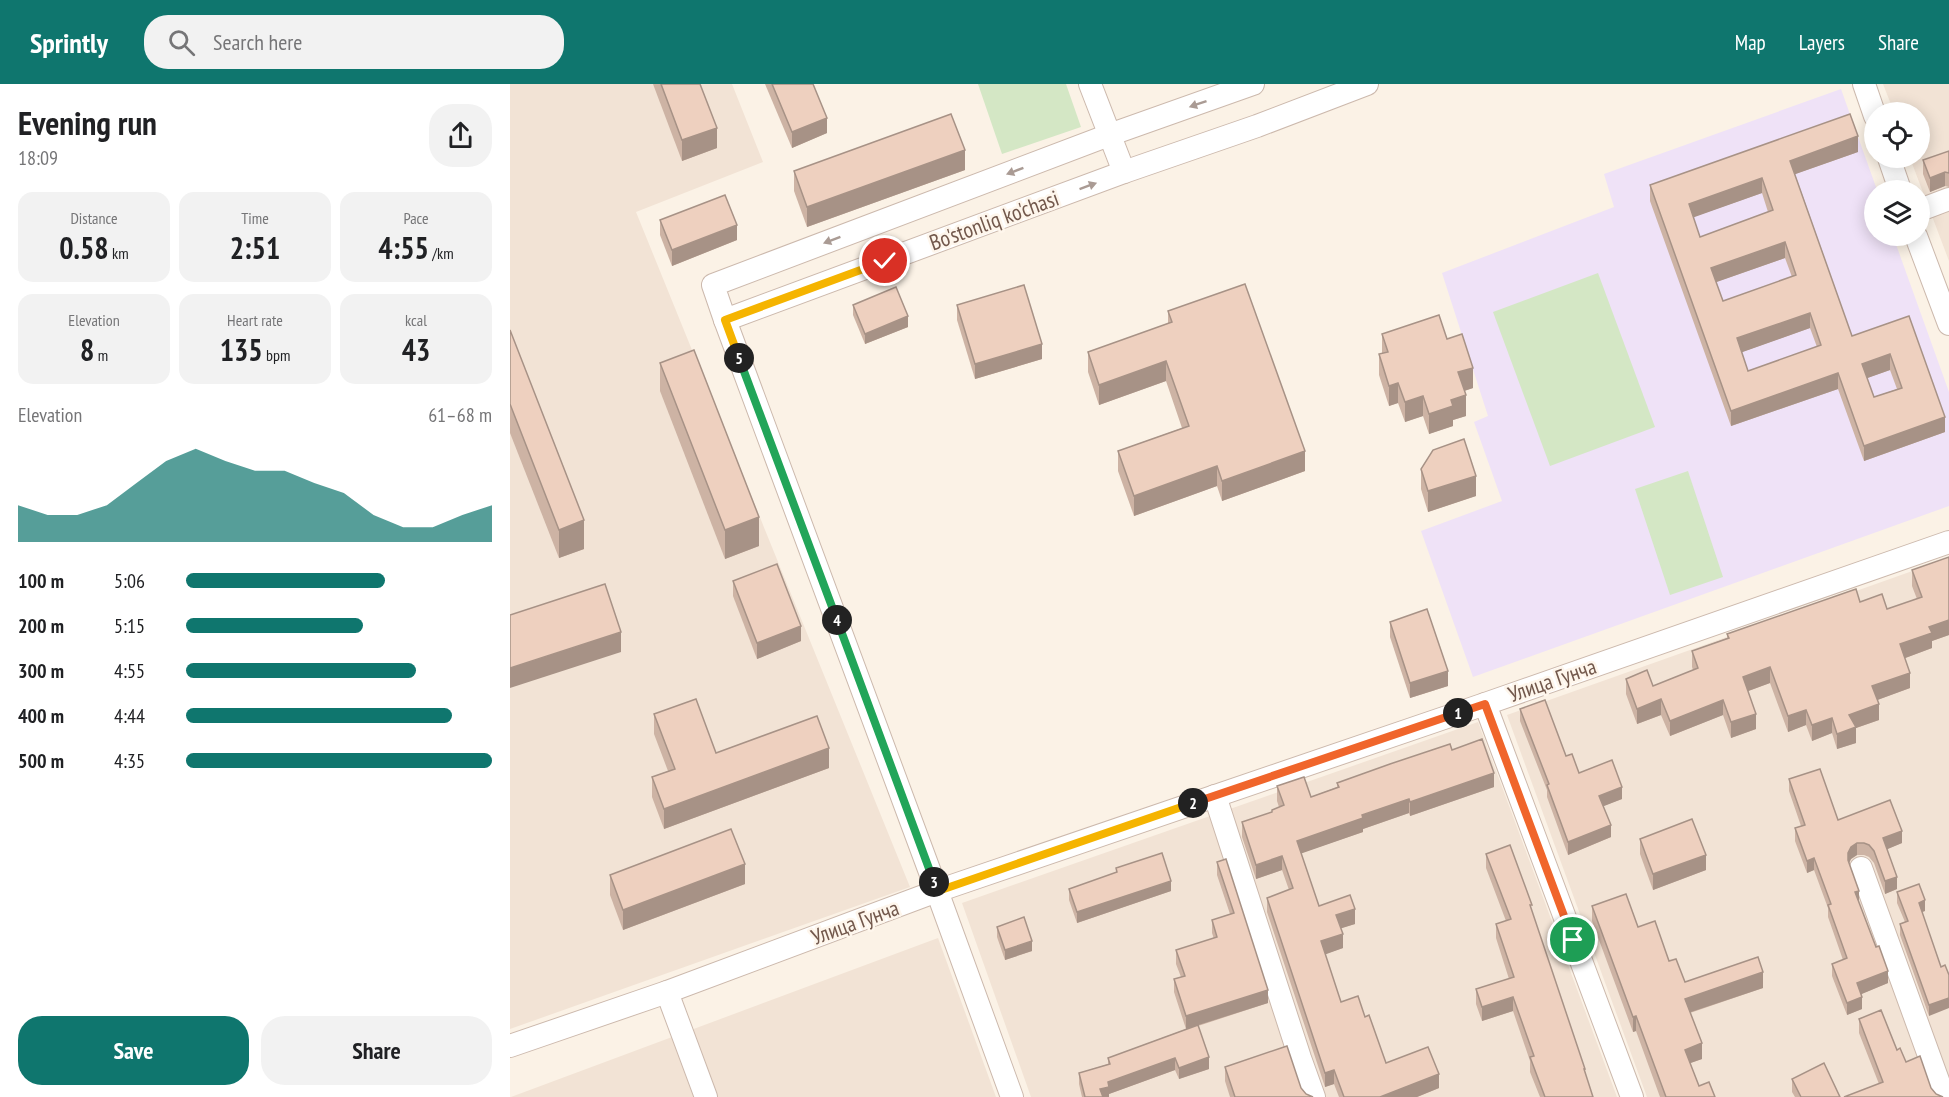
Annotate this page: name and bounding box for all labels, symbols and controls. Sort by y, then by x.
search box [144,15,564,69]
text: Sprintly [30,24,108,61]
icon: search [165,26,198,59]
text: Search here [213,28,302,56]
text: Map [1735,29,1766,56]
text: Layers [1799,29,1845,56]
text: Share [1878,29,1919,56]
one-way arrow [1188,99,1206,109]
text: Evening run [18,101,157,144]
map controls [1864,102,1930,246]
button: locate [1864,102,1930,168]
button: share [429,104,492,167]
text: 18:09 [18,145,58,171]
one-way arrow [1005,166,1023,176]
one-way arrow [1079,180,1097,190]
button: layers [1864,180,1930,246]
street label: Bo'stonliq ko'chasi [925,184,1063,256]
text: Distance [70,208,118,228]
text: Time [241,208,269,228]
text: Pace [403,208,429,228]
text: 0.58 [59,228,109,267]
text: 2:51 [230,228,280,267]
text: 4:55 [378,228,429,267]
one-way arrow [823,235,841,245]
pin [859,235,910,286]
text: km [109,243,129,263]
text: /km [429,243,454,263]
icon: check [868,244,901,277]
text: Elevation [68,310,120,330]
text: Heart rate [227,310,283,330]
text: kcal [405,310,427,330]
text: 8 [80,330,94,369]
text: 135 [220,330,263,369]
text: 43 [402,330,430,369]
pin: 5 [724,343,754,373]
text: m [94,345,108,365]
text: bpm [263,345,290,365]
text: 5 [735,348,743,368]
text: Elevation [18,402,82,428]
text: 61–68 m [428,402,492,428]
text: 100 m [18,568,64,594]
text: 5:06 [114,568,145,594]
pin: 4 [822,605,852,635]
text: 4 [833,610,841,630]
text: 200 m [18,613,64,639]
text: 5:15 [114,613,145,639]
street label: Улица Гунча [1504,652,1600,708]
text: 300 m [18,658,64,684]
text: 4:55 [114,658,145,684]
pin: 1 [1443,698,1473,728]
text: 400 m [18,703,64,729]
text: 4:44 [114,703,145,729]
text: 1 [1454,703,1462,723]
text: 500 m [18,748,64,774]
text: 4:35 [114,748,145,774]
pin: 2 [1178,788,1208,818]
text: 2 [1189,793,1197,813]
pin: 3 [919,867,949,897]
text: 3 [930,872,938,892]
street label: Улица Гунча [807,893,903,951]
pin [1547,914,1598,965]
icon: arrive [1556,923,1589,956]
button: Save [18,1016,249,1085]
button: Share [261,1016,492,1085]

